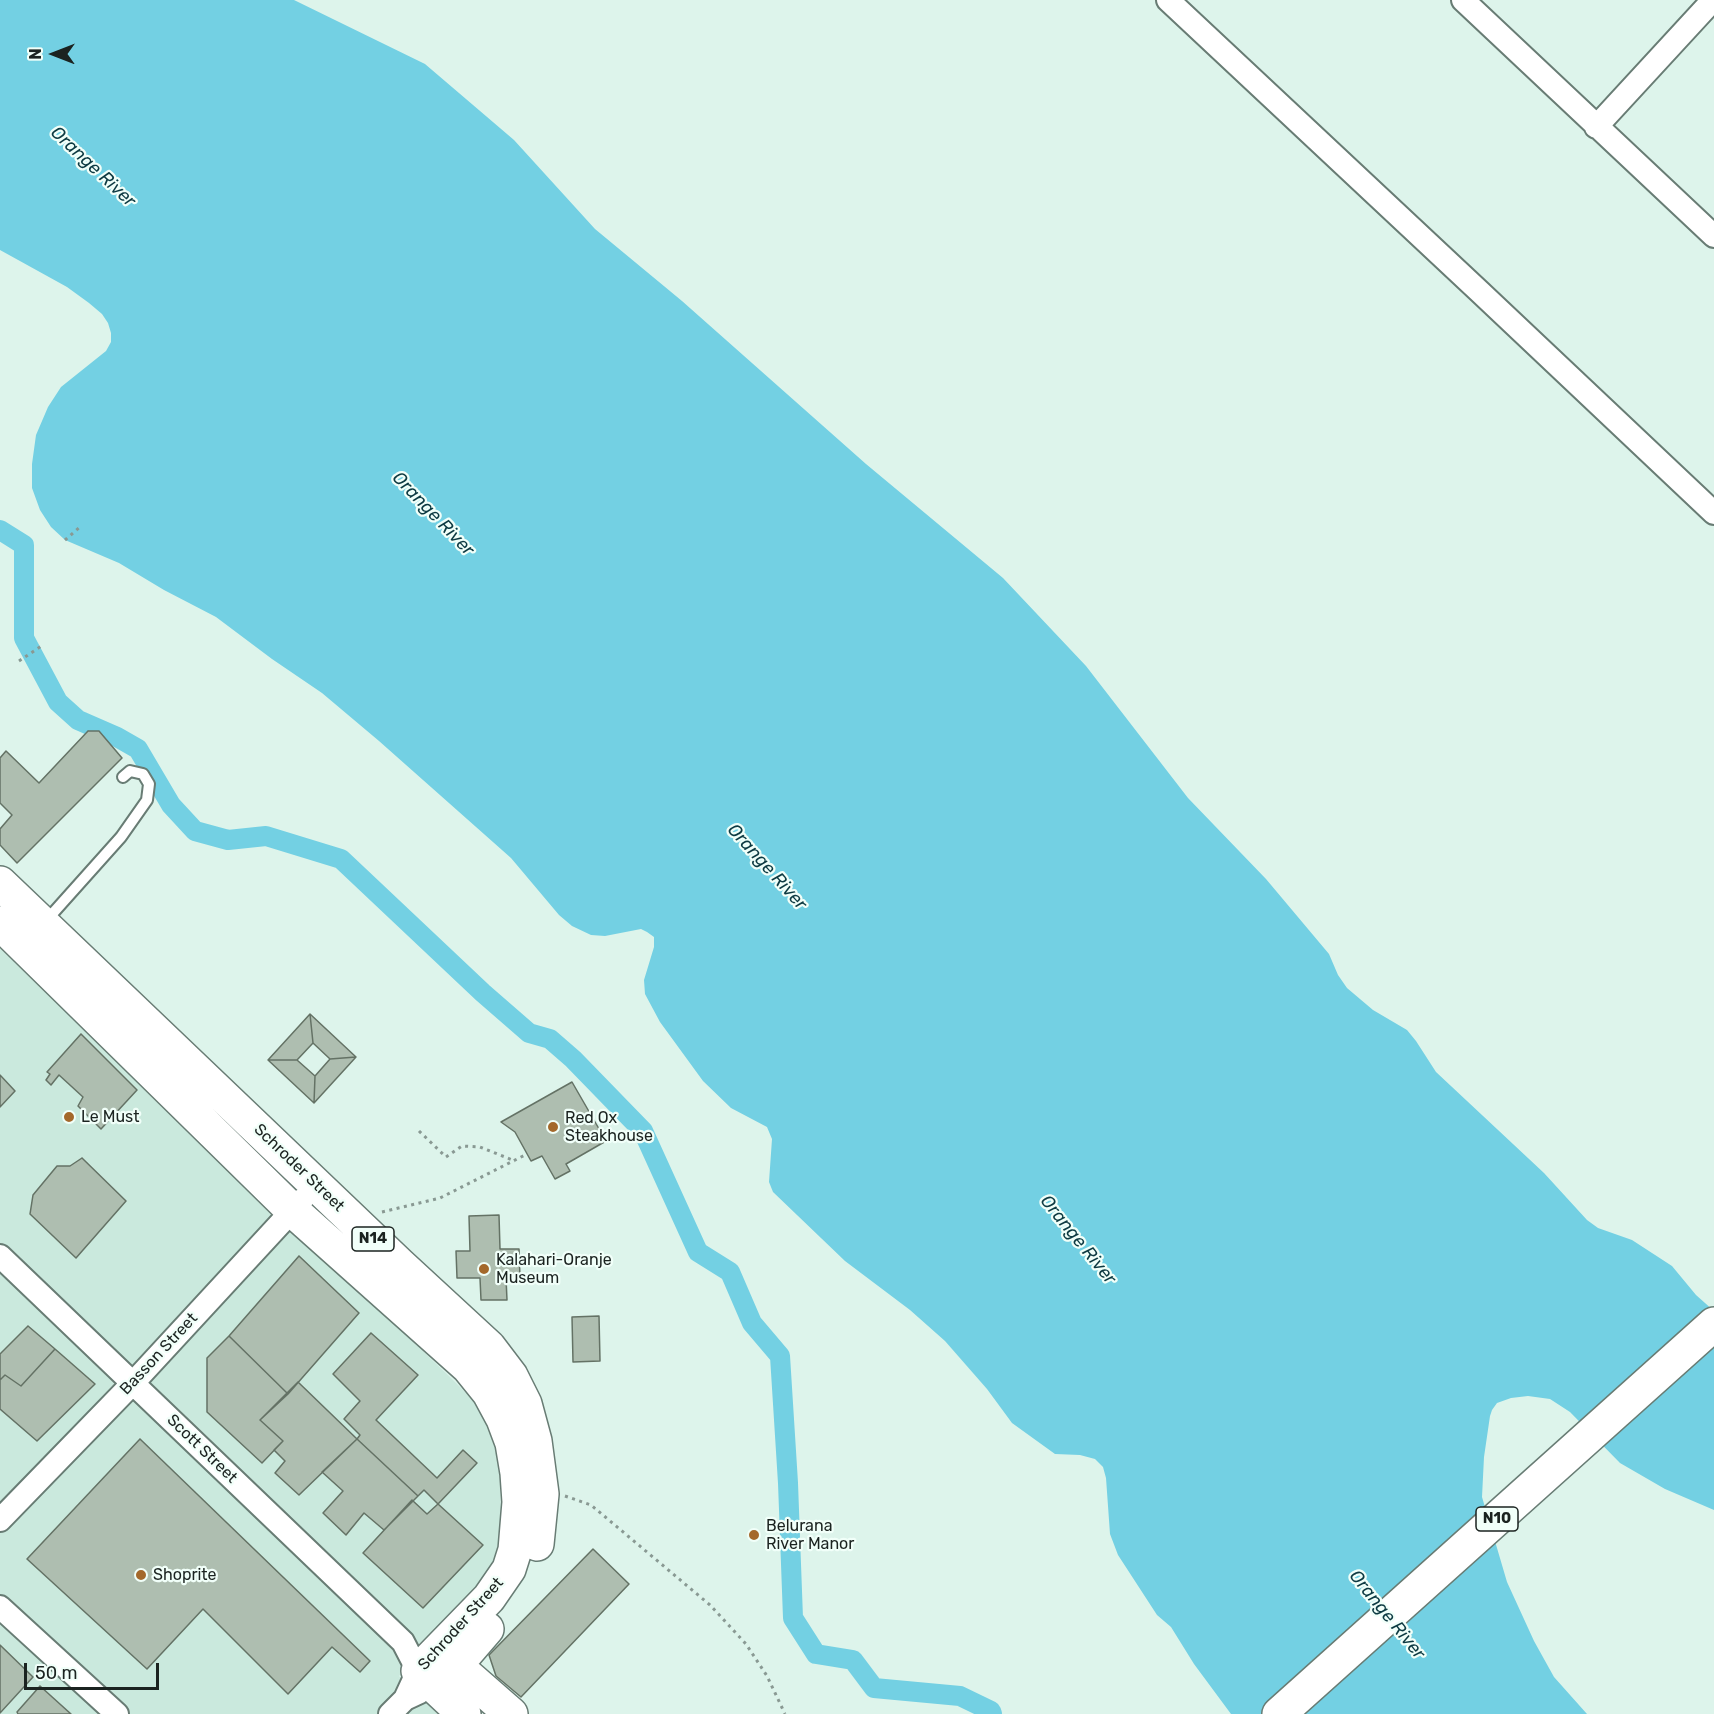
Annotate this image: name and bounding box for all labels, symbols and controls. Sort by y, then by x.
north arrow [24,24,84,84]
text: N [26,48,45,60]
water label: Orange River [46,122,140,212]
water label: Orange River [388,467,478,561]
water label: Orange River [723,819,811,915]
place label: Le Must [81,1107,139,1127]
place label: Red Ox Steakhouse [565,1108,653,1146]
marker: Le Must [62,1110,76,1124]
street label: Schroder Street [250,1120,348,1216]
marker: Red Ox Steakhouse [546,1120,560,1134]
water label: Orange River [1035,1191,1121,1289]
road number: N14 [352,1227,394,1251]
place label: Kalahari-Oranje Museum [496,1250,612,1288]
marker: Kalahari-Oranje Museum [477,1262,491,1276]
street label: Basson Street [116,1309,202,1399]
street label: Scott Street [163,1411,241,1487]
road number: N10 [1476,1507,1518,1531]
place label: Belurana River Manor [766,1516,854,1554]
marker: Belurana River Manor [747,1528,761,1542]
place label: Shoprite [153,1565,217,1585]
water label: Orange River [1344,1566,1430,1664]
marker: Shoprite [134,1568,148,1582]
street label: Schroder Street [414,1574,508,1674]
scale bar [27,1651,162,1689]
text: 50 m [35,1662,78,1684]

